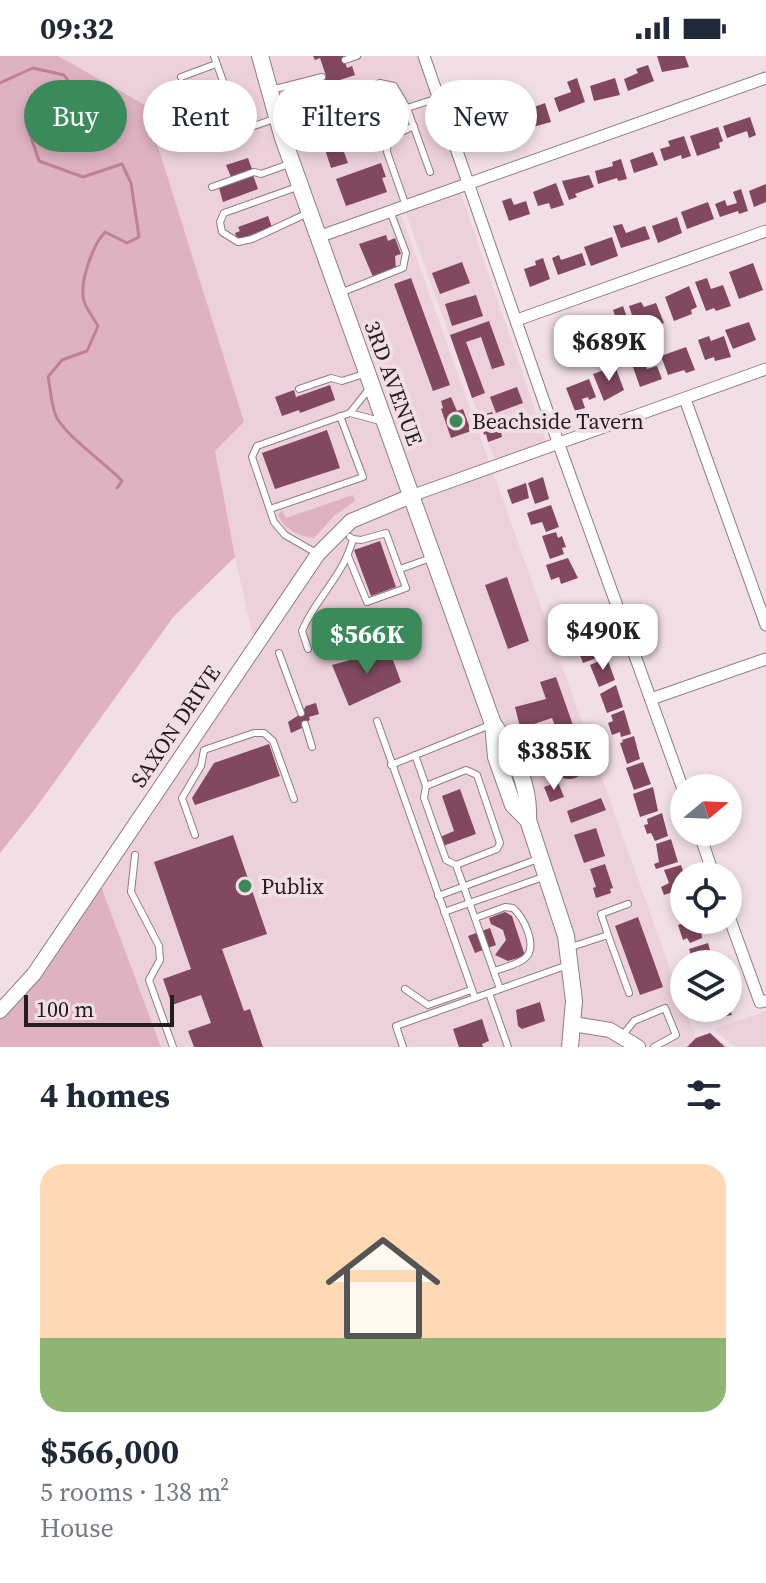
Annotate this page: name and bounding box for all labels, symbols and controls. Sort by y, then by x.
text: 09:32 [40,8,114,49]
chip: Buy [24,80,127,152]
chip: Rent [143,80,257,152]
chip: Filters [273,80,409,152]
chip: New [425,80,537,152]
pin: $689K [553,315,665,383]
street label: 3RD AVENUE [358,316,430,450]
text: $689K [572,323,646,359]
place label: Beachside Tavern [472,406,644,436]
marker: Beachside Tavern [447,412,465,430]
pin: $490K [547,604,659,672]
pin: $566K [311,608,423,676]
text: $490K [566,612,640,648]
text: $566K [330,616,404,652]
street label: SAXON DRIVE [123,659,227,793]
pin: $385K [498,724,610,792]
text: $385K [517,732,591,768]
north arrow [670,774,742,846]
map controls [670,774,742,1022]
button: locate [670,862,742,934]
place label: Publix [261,871,324,901]
marker: Publix [236,877,254,895]
button: layers [670,950,742,1022]
scale bar [24,991,174,1027]
text: 100 m [36,994,94,1024]
text: 4 homes [40,1072,170,1118]
icon: filters [682,1073,726,1117]
icon: home [311,1216,455,1360]
text: $566,000 [40,1428,179,1474]
text: 5 rooms · 138 m² [40,1474,229,1510]
text: House [40,1510,114,1546]

